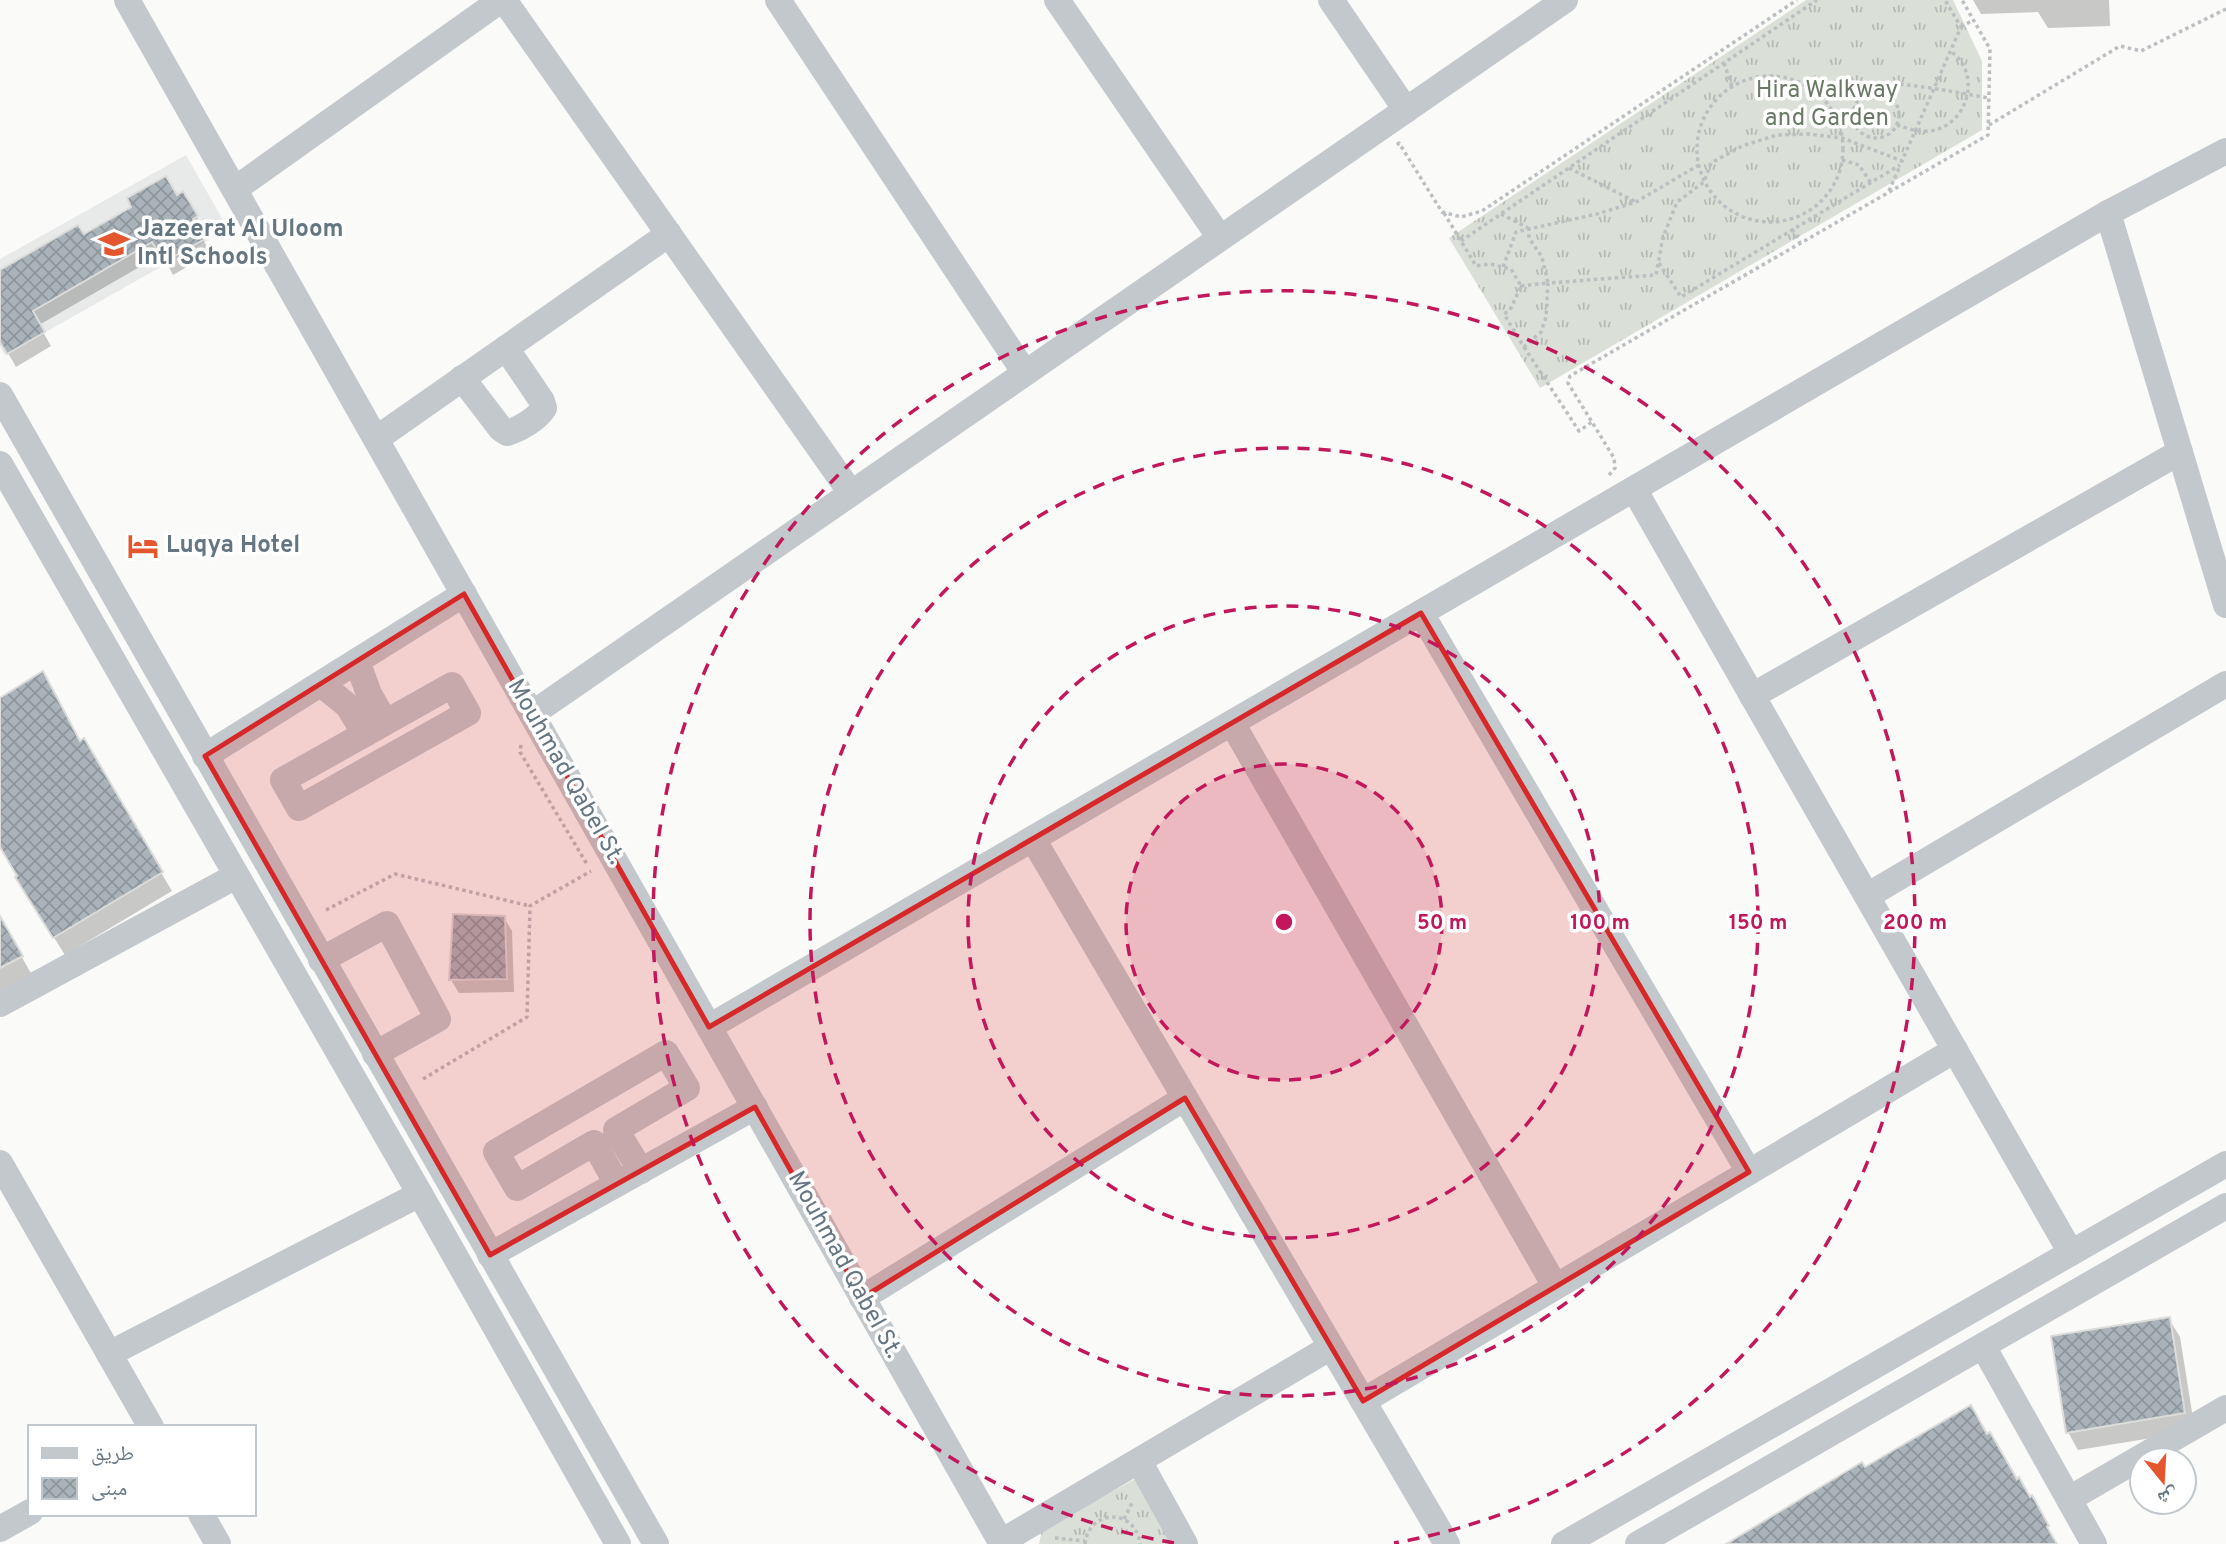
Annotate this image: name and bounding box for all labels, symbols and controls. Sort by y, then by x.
park label: Hira Walkway and Garden [1756,76,1898,134]
place label: Jazeerat Al Uloom Intl Schools [137,215,343,273]
school or university icon: Jazeerat Al Uloom Intl Schools [97,227,131,261]
hotel icon: Luqya Hotel [126,529,160,563]
place label: Luqya Hotel [166,531,300,561]
street label: Mouhmad Qabel St. [500,674,630,870]
centre of rings [1272,910,1296,934]
text: 50 m [1417,910,1467,937]
text: 100 m [1570,910,1630,937]
text: 150 m [1729,910,1787,937]
text: 200 m [1883,910,1947,937]
street label: Mouhmad Qabel St. [780,1166,908,1364]
legend [28,1425,256,1516]
text: طريق [91,1441,134,1468]
north arrow [2128,1446,2198,1516]
text: مبنى [91,1476,127,1503]
text: ش [2154,1481,2181,1510]

